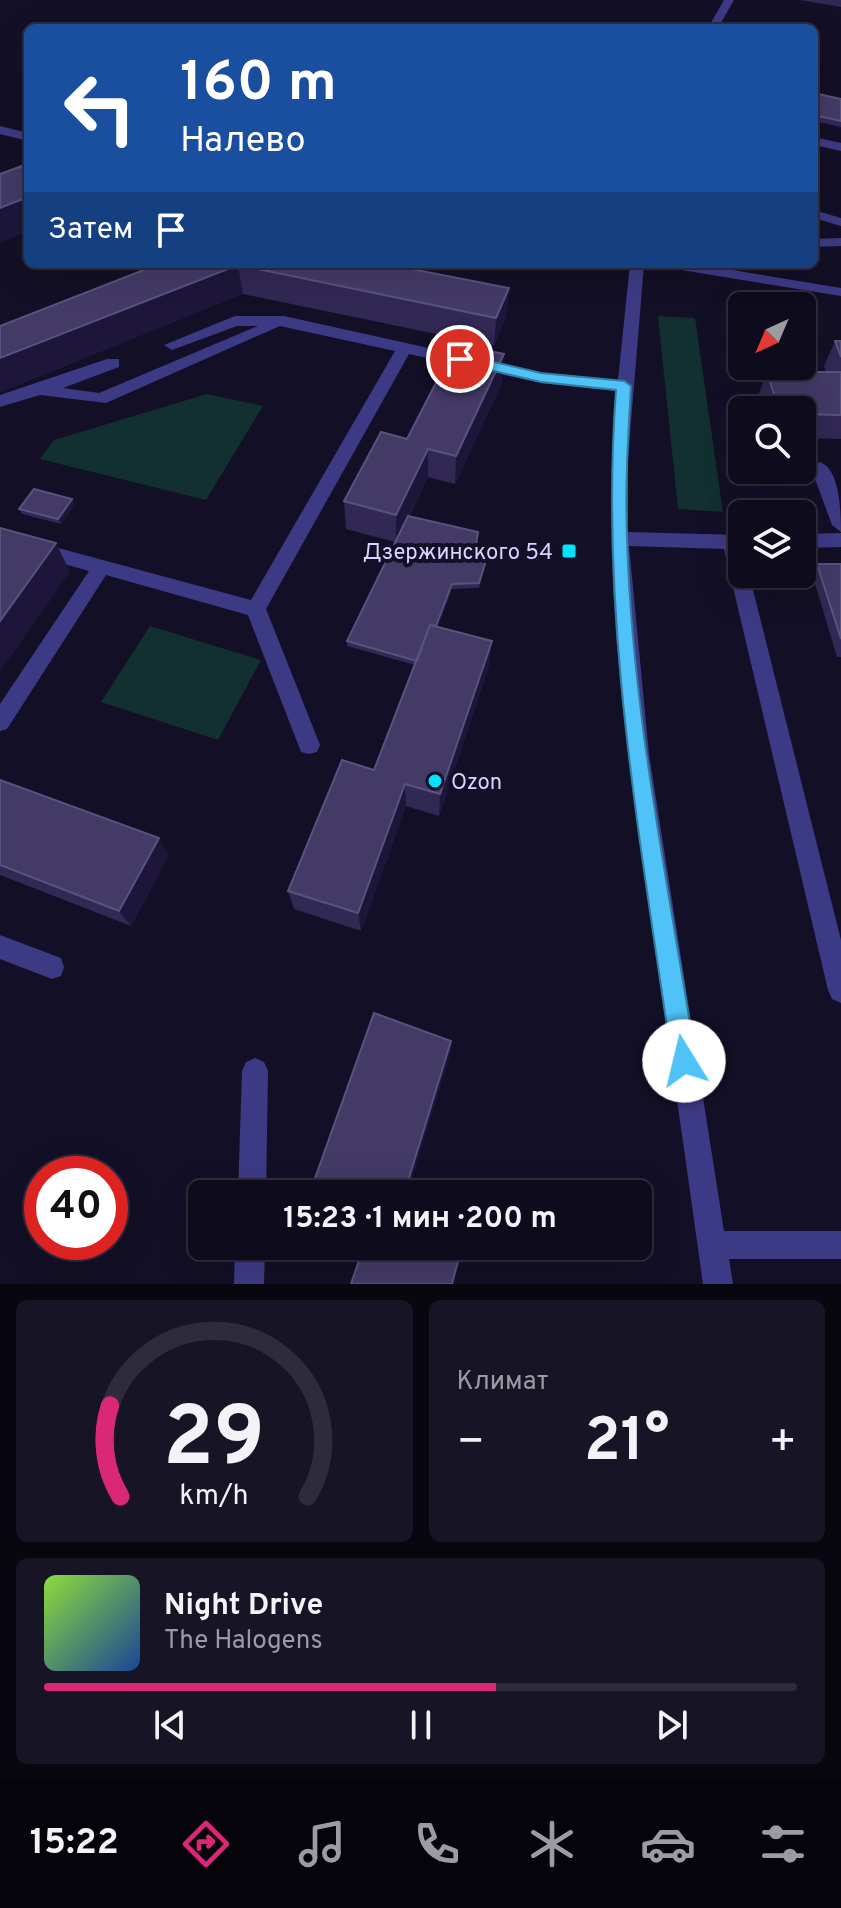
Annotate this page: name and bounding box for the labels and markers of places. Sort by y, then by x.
pin [426,325,494,393]
place label: Дзержинского 54 [363,540,553,567]
marker: Дзержинского 54 [560,542,578,560]
place label: Ozon [451,770,502,797]
marker: Ozon [426,772,444,790]

